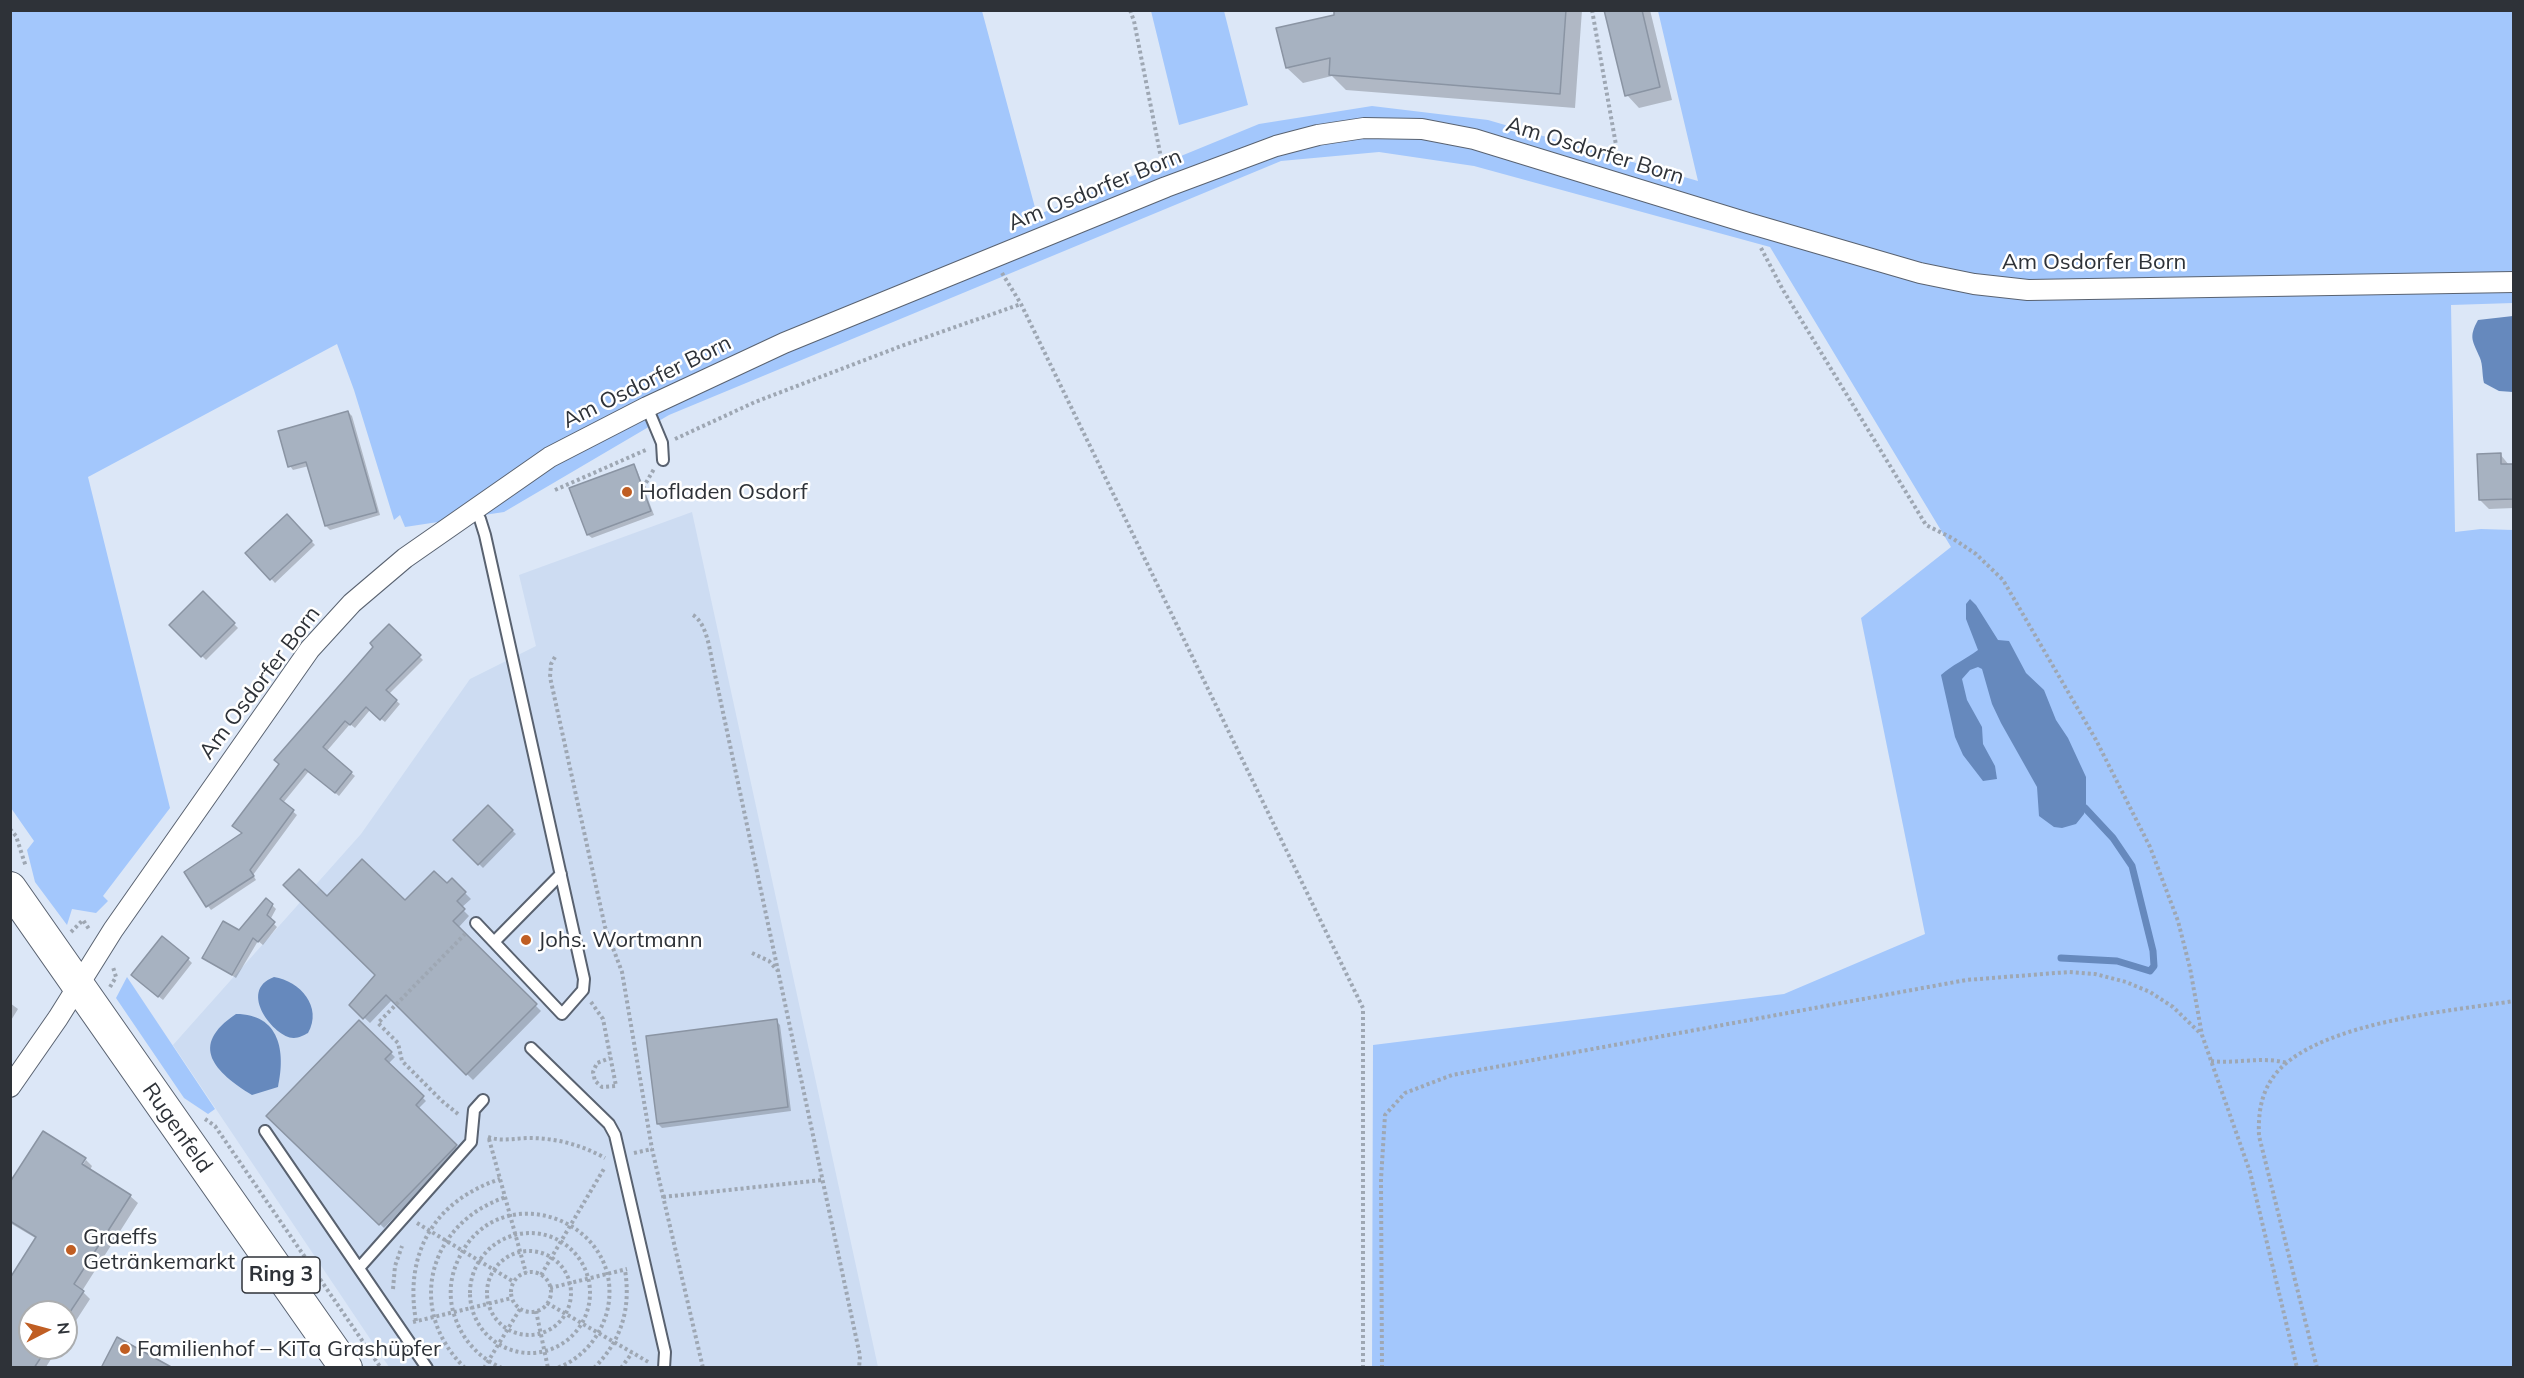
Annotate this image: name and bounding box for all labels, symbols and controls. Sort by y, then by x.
street label: Am Osdorfer Born [1503,111,1687,191]
street label: Am Osdorfer Born [1004,143,1186,237]
street label: Am Osdorfer Born [2002,249,2186,275]
street label: Am Osdorfer Born [558,330,736,434]
place label: Hofladen Osdorf [639,479,808,505]
marker: Hofladen Osdorf [620,485,634,499]
street label: Am Osdorfer Born [194,601,326,765]
place label: Johs. Wortmann [538,927,703,953]
marker: Johs. Wortmann [519,933,533,947]
street label: Rugenfeld [136,1078,218,1178]
place label: Graeffs Getränkemarkt [83,1224,235,1276]
marker: Graeffs Getränkemarkt [64,1243,78,1257]
road number: Ring 3 [242,1257,320,1293]
north arrow [18,1300,78,1360]
text: N [53,1321,74,1335]
place label: Familienhof – KiTa Grashüpfer [137,1336,441,1362]
marker: Familienhof – KiTa Grashüpfer [118,1342,132,1356]

